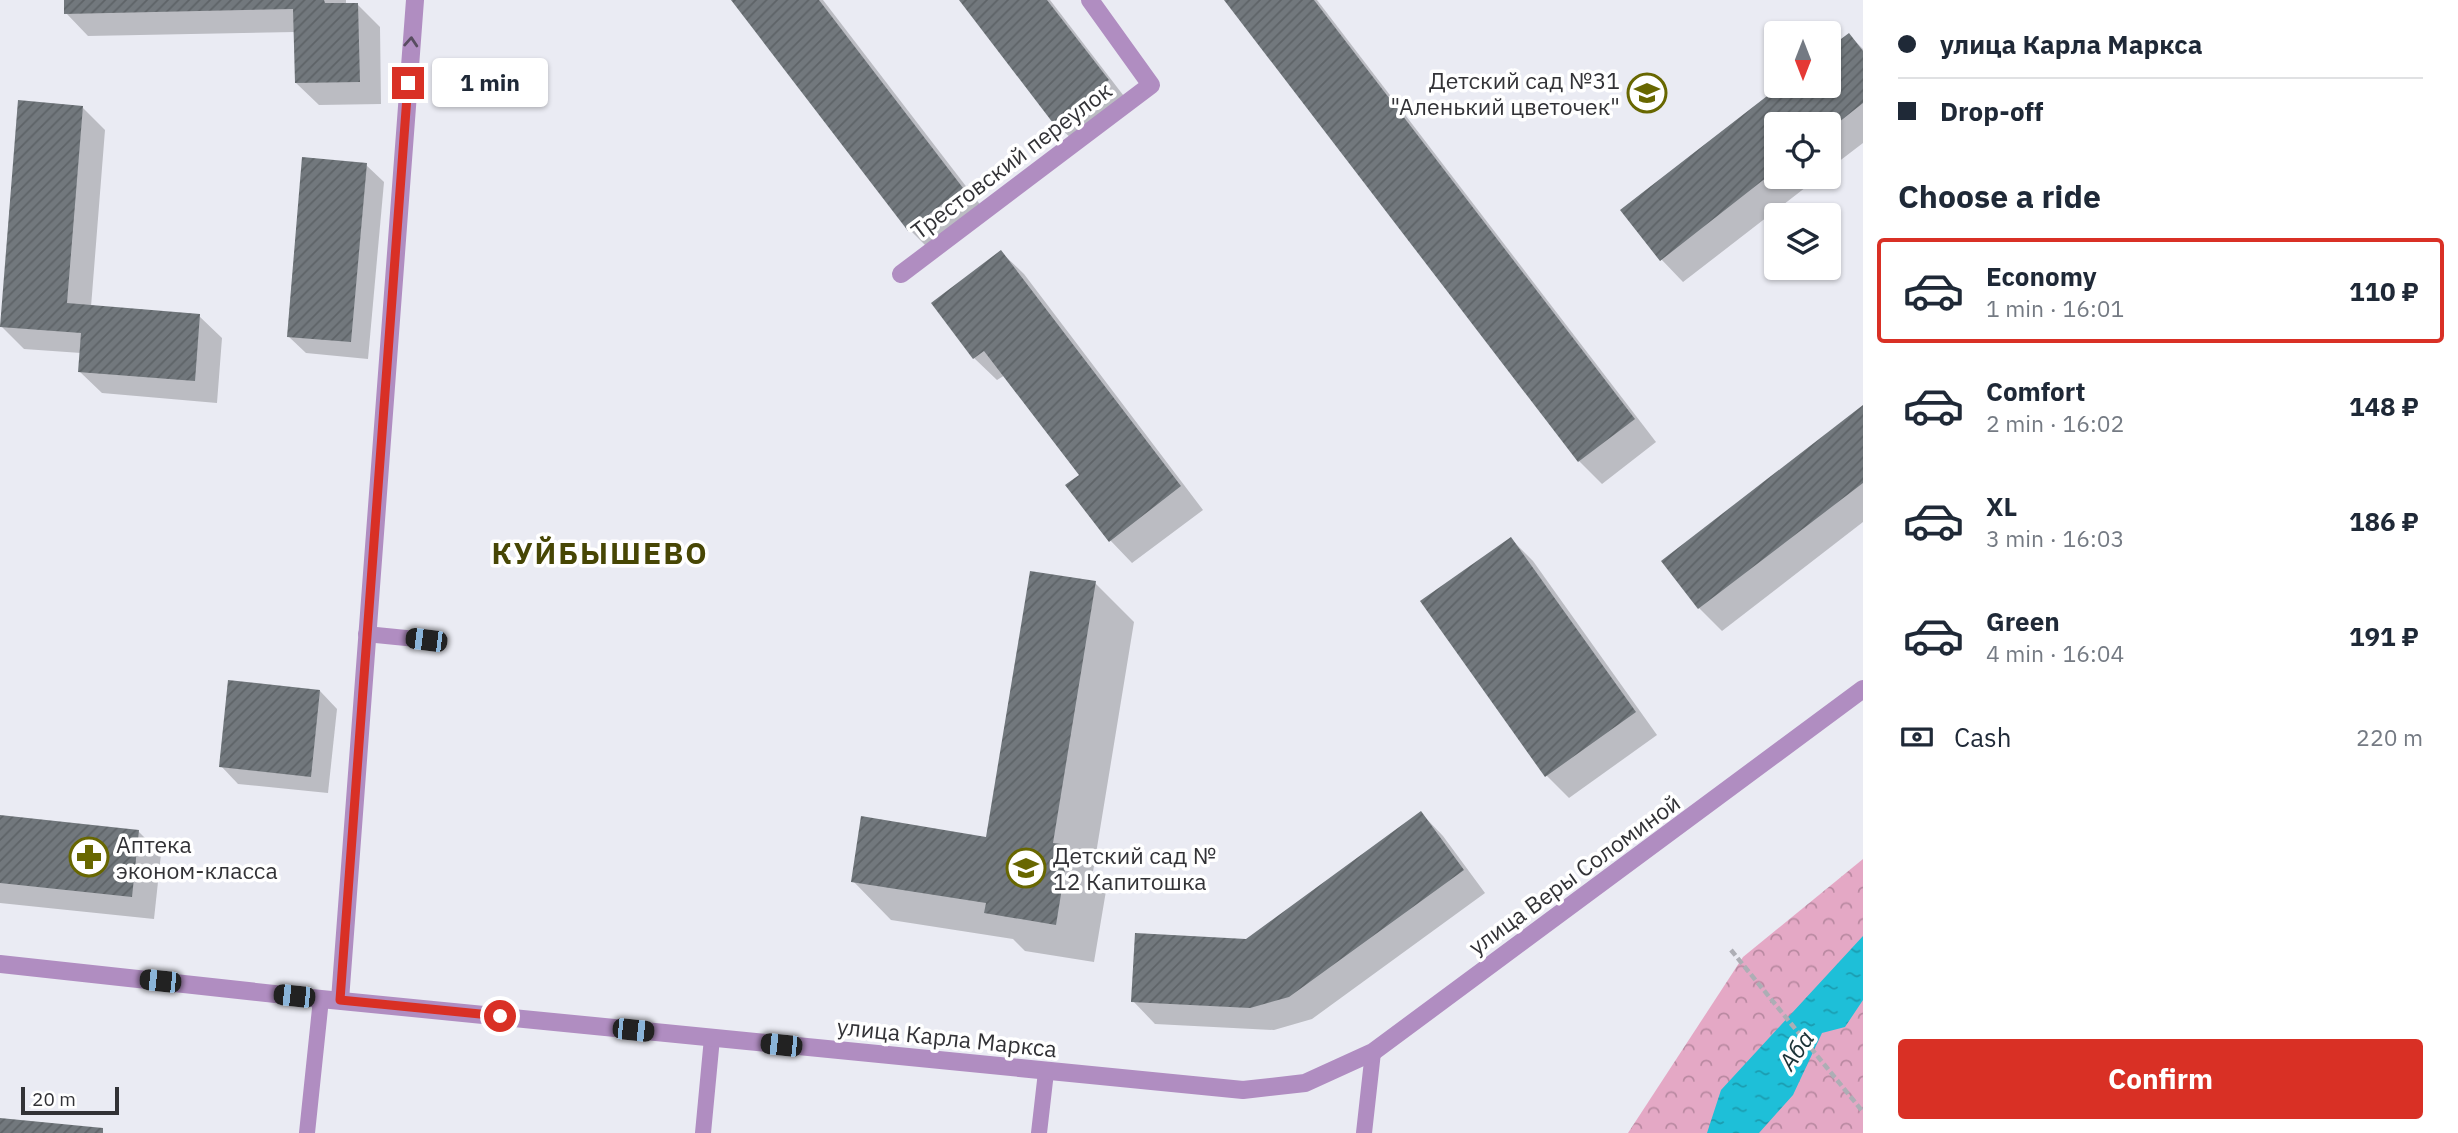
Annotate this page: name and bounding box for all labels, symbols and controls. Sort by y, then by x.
north arrow [1764,21,1841,98]
map controls [1764,21,1841,280]
text: улица Карла Маркса [1940,27,2203,61]
one-way arrow [403,36,418,47]
callout: 1 min [432,58,548,108]
place label: Детский сад №31 "Аленький цветочек" [1391,65,1620,121]
route end [392,67,424,99]
text: 1 min [460,67,520,97]
school or university icon: Детский сад №31 "Аленький цветочек" [1626,72,1668,114]
street label: Трестовский переулок [905,75,1117,245]
text: Drop-off [1940,94,2043,128]
button: locate [1764,112,1841,189]
text: Choose a ride [1898,175,2101,217]
button: layers [1764,203,1841,280]
icon: car [1902,259,1965,322]
text: Economy [1986,259,2097,293]
text: 110 ₽ [2349,274,2419,308]
text: 1 min · 16:01 [1986,293,2124,323]
icon: car [1902,374,1965,437]
text: Comfort [1986,374,2085,408]
text: 148 ₽ [2349,389,2419,423]
text: 2 min · 16:02 [1986,408,2124,438]
icon: car [1902,489,1965,552]
text: XL [1986,489,2017,523]
text: 186 ₽ [2349,504,2419,538]
text: 3 min · 16:03 [1986,523,2124,553]
district label: КУЙБЫШЕВО [491,533,709,572]
icon: car [1902,604,1965,667]
text: Green [1986,604,2060,638]
text: 191 ₽ [2349,619,2419,653]
car [404,627,449,653]
text: 4 min · 16:04 [1986,638,2124,668]
icon: cash [1898,718,1936,756]
text: Cash [1954,720,2011,754]
text: 220 m [2356,722,2423,752]
street label: улица Веры Соломиной [1462,787,1686,961]
place label: Аптека эконом-класса [116,829,278,885]
pharmacy icon: Аптека эконом-класса [68,836,110,878]
place label: Детский сад № 12 Капитошка [1053,840,1216,896]
school or university icon: Детский сад № 12 Капитошка [1005,847,1047,889]
car [139,968,182,994]
car [273,983,316,1009]
route start [484,1000,516,1032]
street label: улица Карла Маркса [836,1011,1058,1063]
car [612,1017,655,1043]
water label: Аба [1770,1024,1821,1077]
car [760,1032,803,1058]
button: Confirm [1898,1039,2423,1119]
scale bar [21,1084,119,1116]
text: 20 m [32,1087,76,1111]

